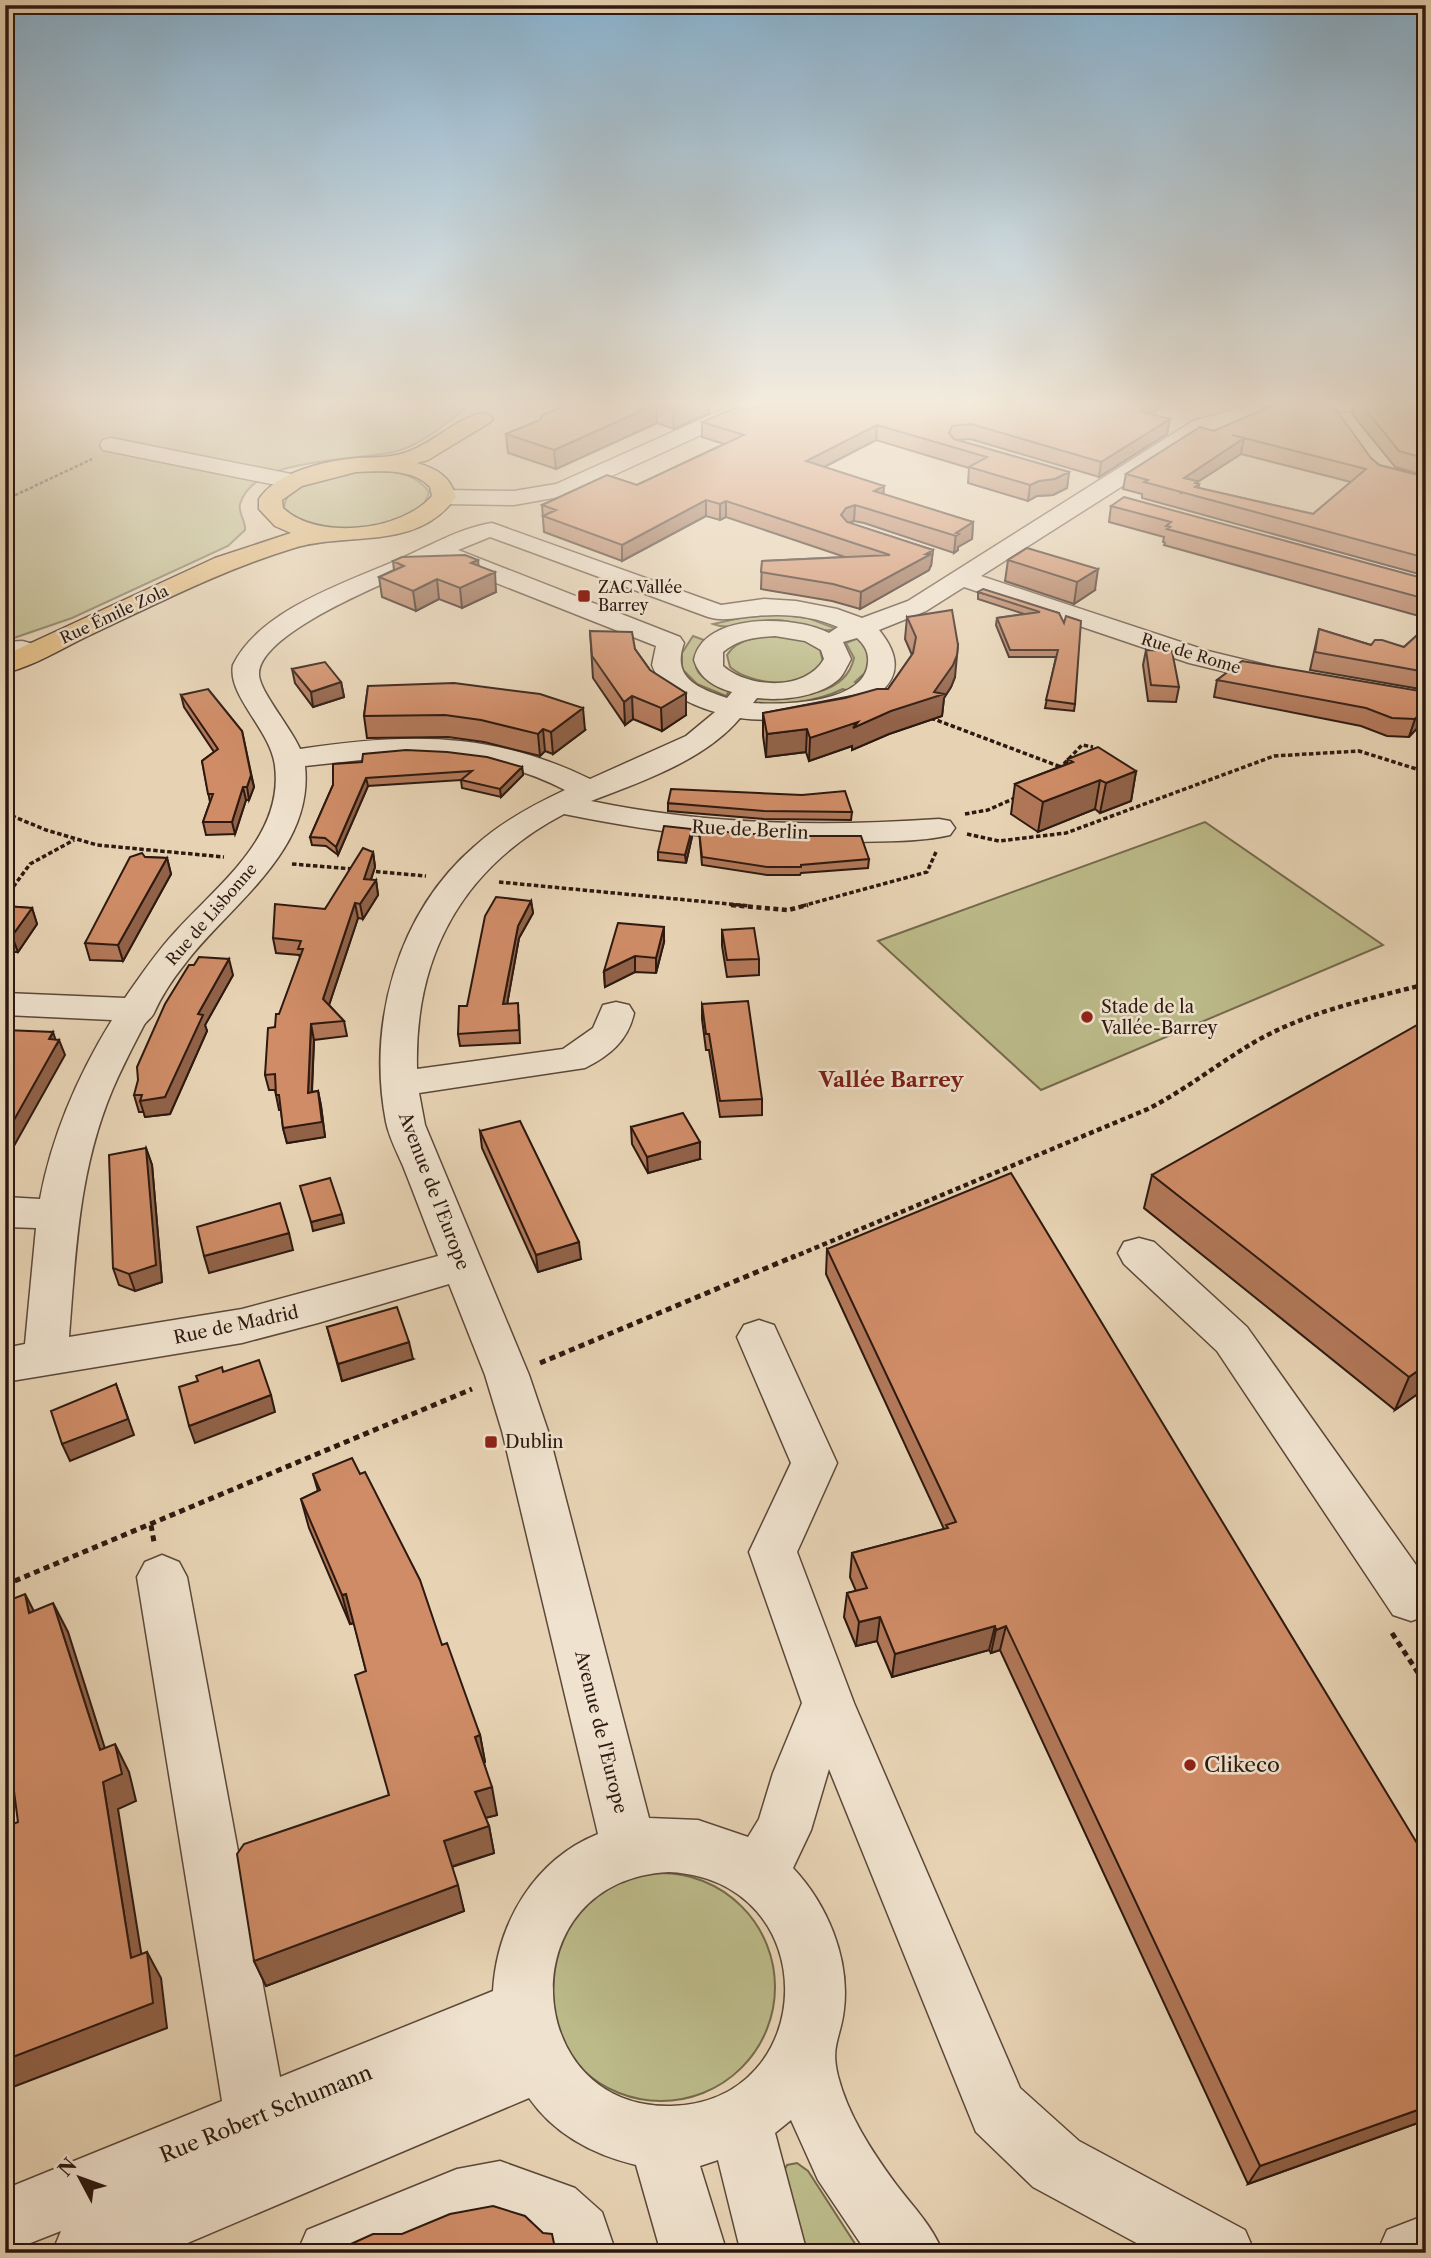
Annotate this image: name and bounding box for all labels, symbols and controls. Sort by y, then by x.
place label: ZAC Vallée Barrey [598,577,682,615]
street label: Rue Émile Zola [57,580,172,648]
marker: ZAC Vallée Barrey [576,588,592,604]
street label: Rue de Rome [1139,628,1243,678]
street label: Rue de Berlin [691,816,809,844]
street label: Rue de Lisbonne [161,859,261,969]
place label: Stade de la Vallée-Barrey [1100,996,1218,1039]
marker: Stade de la Vallée-Barrey [1079,1009,1095,1025]
district label: Vallée Barrey [818,1067,964,1092]
street label: Avenue de l'Europe [393,1108,474,1273]
street label: Rue de Madrid [171,1301,301,1349]
place label: Dublin [505,1431,564,1453]
marker: Dublin [483,1434,499,1450]
street label: Avenue de l'Europe [570,1647,632,1816]
place label: Clikeco [1204,1752,1280,1777]
marker: Clikeco [1182,1757,1198,1773]
street label: Rue Robert Schumann [156,2059,376,2168]
north arrow [46,2142,116,2212]
text: N [53,2153,82,2181]

